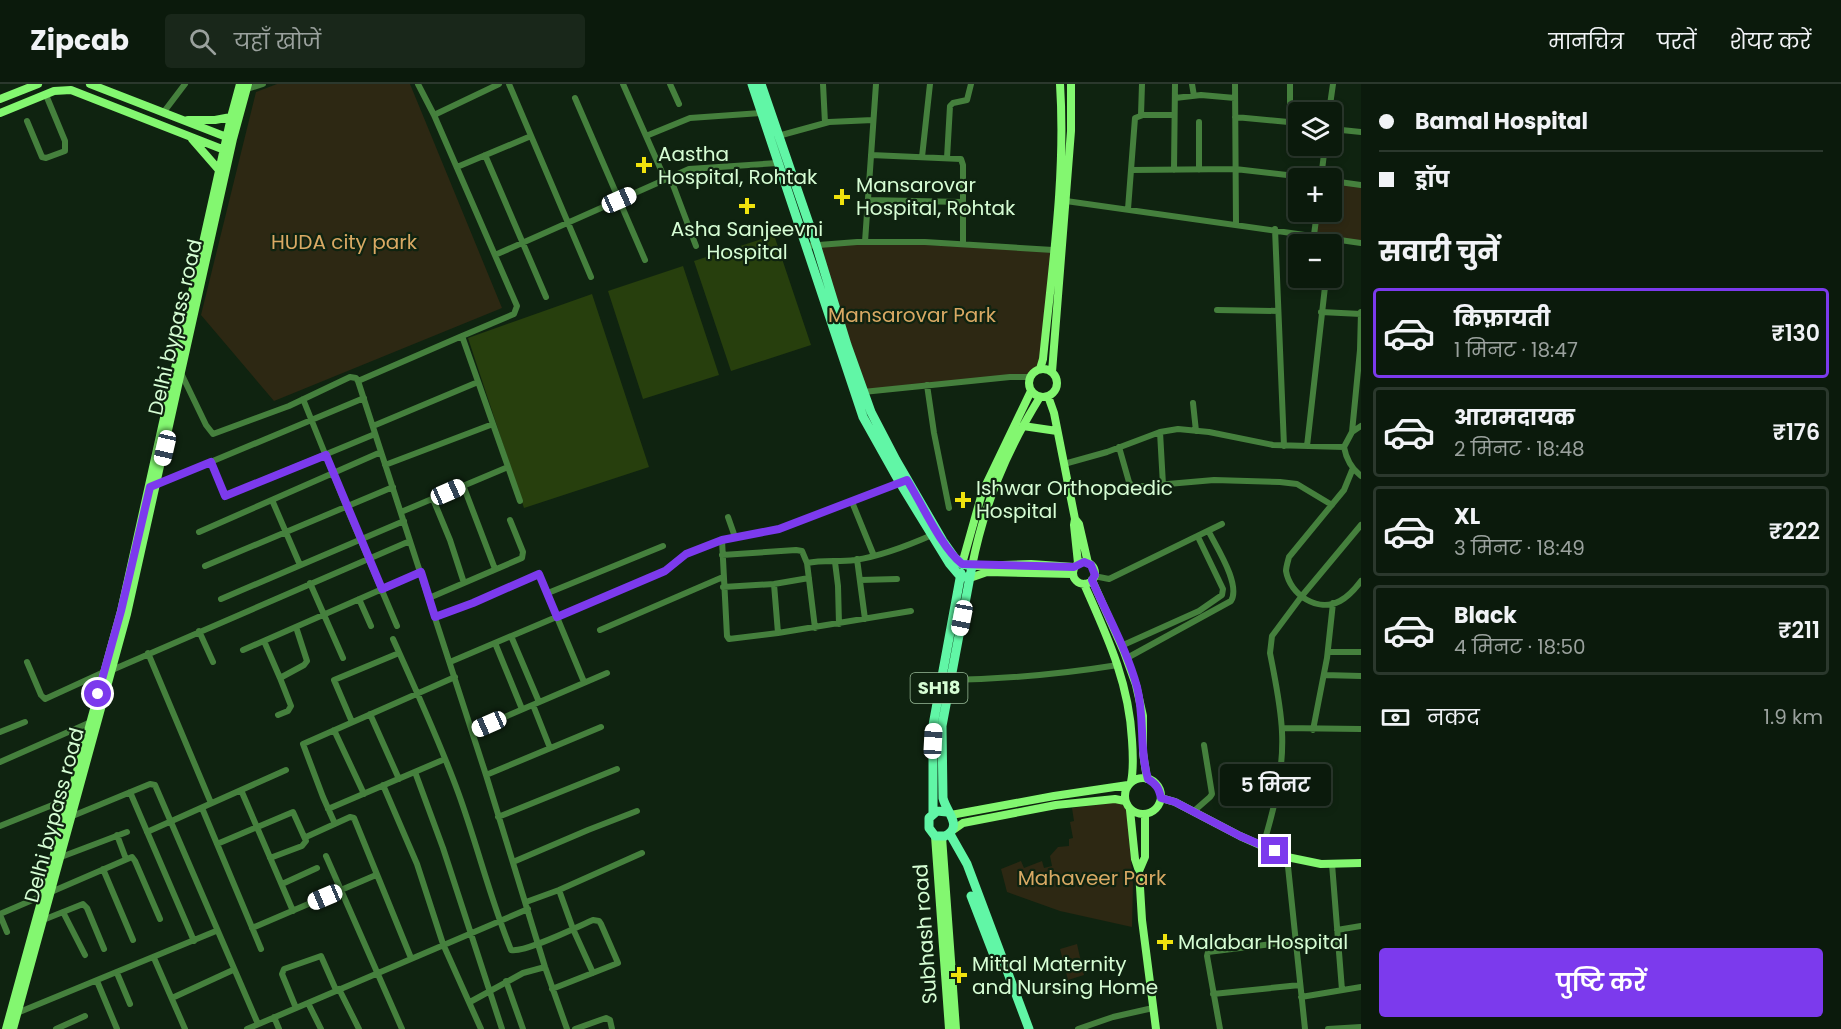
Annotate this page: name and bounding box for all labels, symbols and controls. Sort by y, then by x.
search box [165,14,585,68]
text: Zipcab [30,21,129,60]
icon: search [186,25,219,58]
text: यहाँ खोजें [234,26,321,57]
text: मानचित्र [1548,27,1624,56]
text: परतें [1657,27,1696,56]
text: शेयर करें [1729,27,1811,56]
map controls [1288,102,1342,288]
button: layers [1288,102,1342,156]
text: Bamal Hospital [1415,106,1588,137]
place label: Aastha Hospital, Rohtak [658,140,818,191]
marker: Aastha Hospital, Rohtak [635,156,653,174]
text: ड्रॉप [1415,164,1449,195]
button: + [1288,168,1342,222]
place label: Mansarovar Hospital, Rohtak [856,171,1016,222]
car [599,184,639,216]
marker: Mansarovar Hospital, Rohtak [833,188,851,206]
marker: Asha Sanjeevni Hospital [738,197,756,215]
place label: Asha Sanjeevni Hospital [671,215,823,266]
park label: HUDA city park [271,228,418,256]
text: सवारी चुनें [1379,233,1499,270]
button: − [1288,234,1342,288]
street label: Delhi bypass road [141,236,209,418]
park label: Mansarovar Park [828,301,997,329]
text: किफ़ायती [1454,303,1550,334]
icon: car [1382,306,1436,360]
text: ₹130 [1771,318,1820,349]
text: 1 मिनट · 18:47 [1454,336,1578,364]
text: आरामदायक [1454,402,1575,433]
icon: car [1382,405,1436,459]
text: ₹176 [1772,417,1820,448]
car [152,428,178,468]
text: 2 मिनट · 18:48 [1454,435,1585,463]
place label: Ishwar Orthopaedic Hospital [976,474,1173,525]
car [428,476,468,508]
marker: Ishwar Orthopaedic Hospital [954,491,972,509]
text: XL [1454,501,1480,532]
icon: car [1382,504,1436,558]
text: ₹222 [1769,516,1820,547]
text: 3 मिनट · 18:49 [1454,534,1585,562]
car [950,599,974,637]
text: Black [1454,600,1517,631]
icon: car [1382,603,1436,657]
text: ₹211 [1778,615,1820,646]
text: 4 मिनट · 18:50 [1454,633,1586,661]
road number: SH18 [910,673,968,703]
route start [84,680,111,707]
icon: cash [1379,701,1412,734]
text: नकद [1427,702,1480,733]
text: 1.9 km [1764,703,1823,731]
car [469,708,509,740]
car [923,723,943,759]
street label: Delhi bypass road [17,725,91,905]
callout: 5 मिनट [1220,764,1330,806]
text: 5 मिनट [1241,771,1310,799]
route end [1261,837,1288,864]
street label: Subhash road [906,863,944,1005]
park label: Mahaveer Park [1018,864,1167,892]
car [305,882,345,912]
place label: Malabar Hospital [1178,928,1348,956]
marker: Malabar Hospital [1156,933,1174,951]
button: पुष्टि करें [1379,948,1823,1017]
place label: Mittal Maternity and Nursing Home [972,950,1158,1001]
marker: Mittal Maternity and Nursing Home [950,966,968,984]

